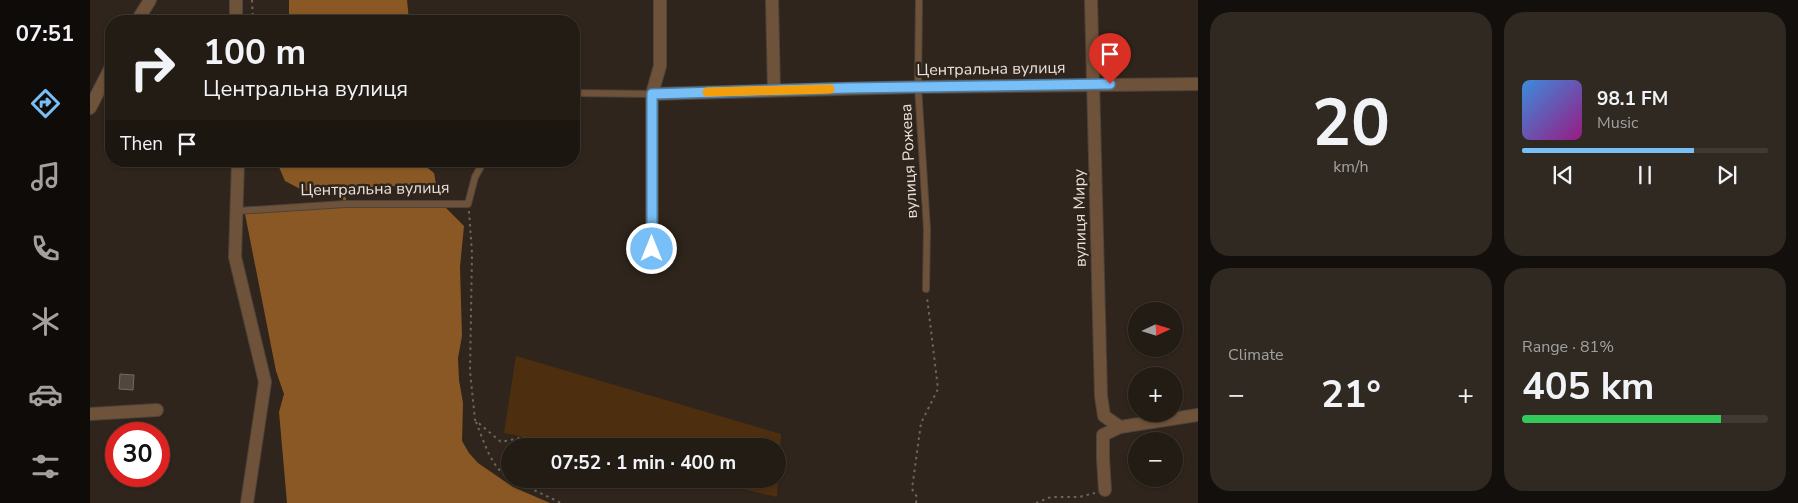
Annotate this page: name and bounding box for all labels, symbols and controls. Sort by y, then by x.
text: 07:51 [16,19,74,49]
text: 100 m [203,29,306,76]
pin [1089,33,1131,84]
icon: right [120,35,185,100]
icon: arrive [1096,40,1124,68]
street label: Центральна вулиця [916,57,1066,81]
text: Центральна вулиця [203,74,408,104]
text: 20 [1312,79,1390,168]
icon: directions [28,86,63,121]
text: 98.1 FM [1597,86,1668,112]
street label: вулиця Рожева [895,103,923,219]
text: Music [1597,112,1638,134]
icon: arrive [173,130,201,158]
text: Then [120,131,163,157]
text: km/h [1333,156,1369,178]
icon: music [28,159,63,194]
icon: previous [1549,161,1577,189]
icon: pause [1631,161,1659,189]
icon: next [1713,161,1741,189]
street label: вулиця Миру [1068,168,1092,267]
street label: Центральна вулиця [300,177,450,201]
position arrow [625,222,677,274]
icon: phone [28,231,63,266]
north arrow [1128,302,1182,358]
map controls [1128,302,1183,487]
icon: climate [28,304,63,339]
text: Range · 81% [1522,336,1614,358]
text: Climate [1228,344,1283,366]
text: 405 km [1522,361,1654,412]
button: + [1128,367,1183,422]
text: 21° [1321,369,1381,420]
text: − [1228,376,1245,414]
text: + [1457,376,1474,414]
icon: car [28,377,63,412]
speed limit sign: 30 [105,422,170,487]
button: − [1128,432,1183,487]
icon: filters [28,449,63,484]
text: 07:52 · 1 min · 400 m [551,450,736,476]

